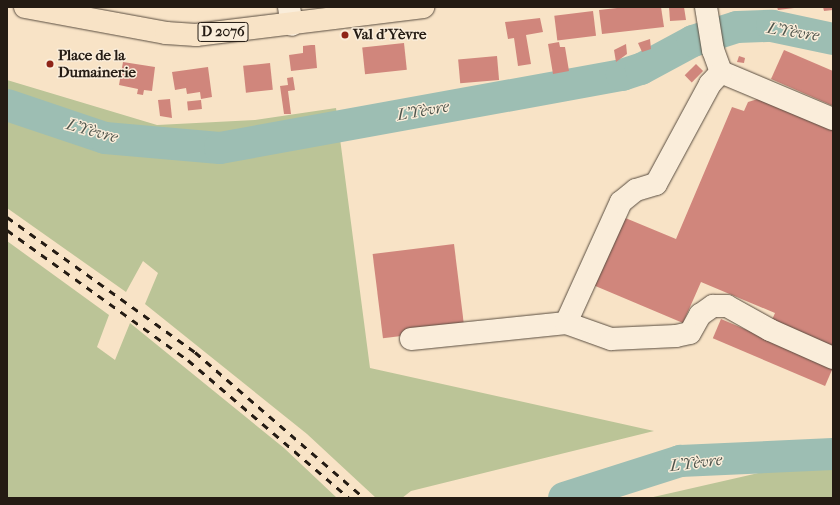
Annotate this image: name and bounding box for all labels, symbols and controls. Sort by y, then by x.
water label: L'Yèvre [766,18,820,46]
road number: D 2076 [197,20,249,44]
place label: Val d'Yèvre [353,26,426,44]
marker: Val d'Yèvre [340,30,350,40]
place label: Place de la Dumainerie [58,46,136,81]
marker: Place de la Dumainerie [45,59,55,69]
water label: L'Yèvre [396,97,450,125]
water label: L'Yèvre [64,115,120,147]
water label: L'Yèvre [669,450,723,476]

